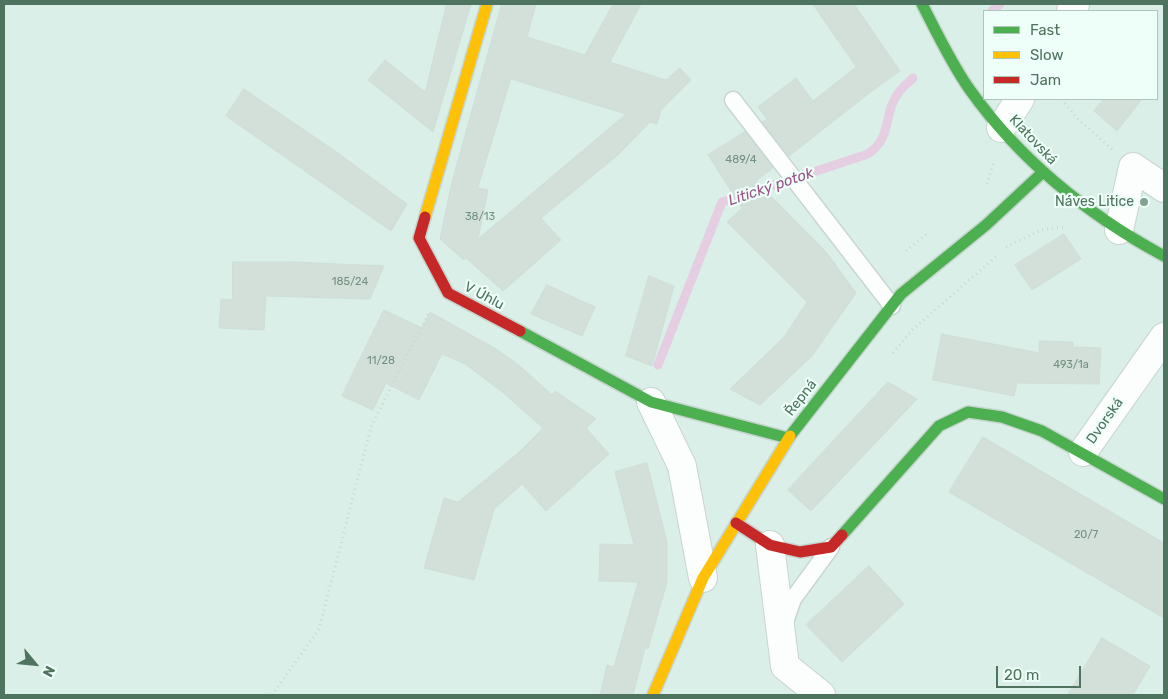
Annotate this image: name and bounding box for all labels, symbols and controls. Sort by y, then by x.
legend [983,10,1158,100]
text: Fast [1030,21,1060,39]
text: Slow [1030,46,1063,64]
text: Jam [1030,71,1061,89]
street label: Klatovská [1006,112,1060,168]
house number: 489/4 [725,153,757,167]
water label: Litický potok [726,164,816,210]
place label: Náves Litice [1055,194,1134,210]
marker: Náves Litice [1138,196,1150,208]
house number: 38/13 [465,210,495,224]
house number: 185/24 [332,275,368,289]
street label: V Úhlu [461,279,507,313]
house number: 11/28 [367,354,395,368]
house number: 493/1a [1053,358,1089,372]
street label: Řepná [782,376,820,420]
street label: Dvorská [1083,395,1127,447]
house number: 20/7 [1074,528,1098,542]
north arrow [10,639,60,689]
scale bar [998,656,1083,688]
text: N [39,663,59,680]
text: 20 m [1004,666,1039,684]

